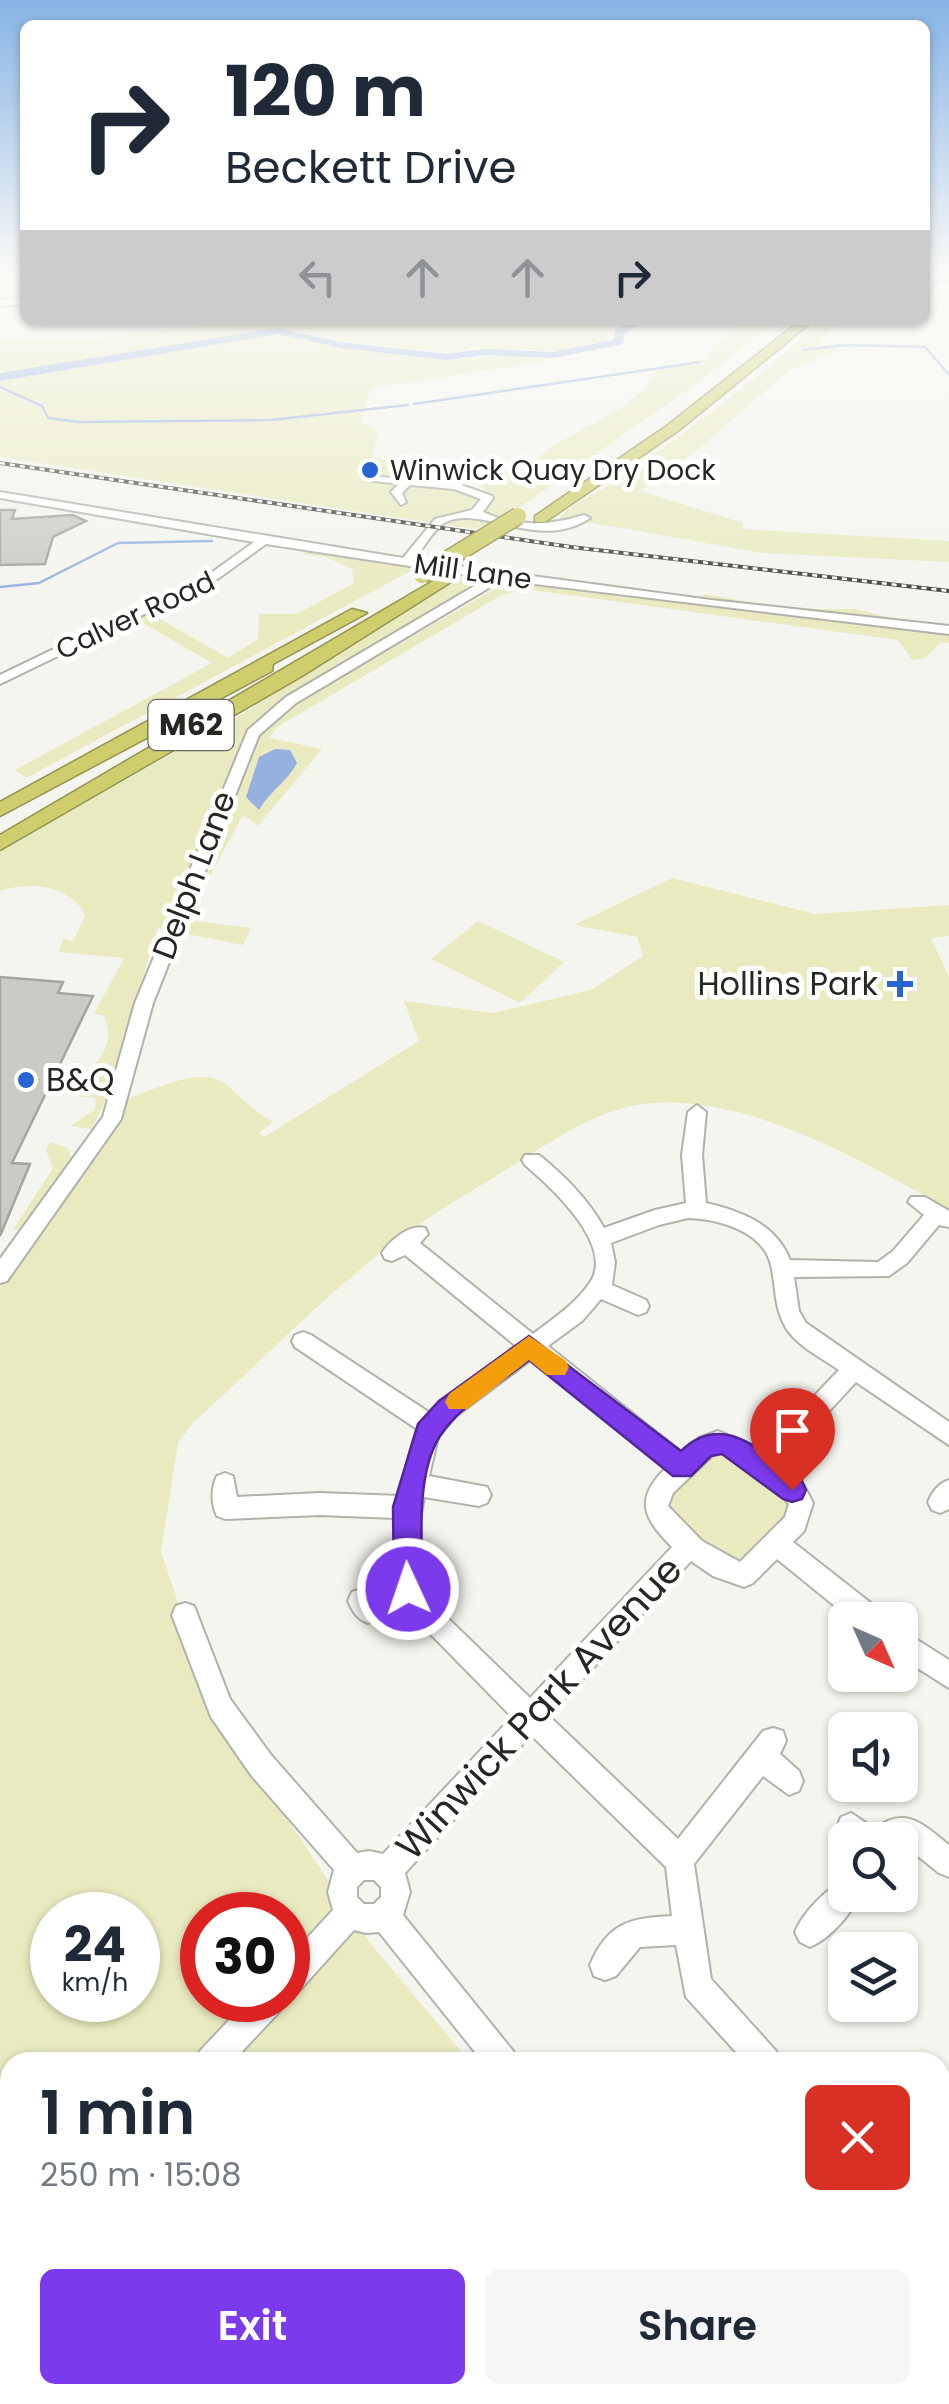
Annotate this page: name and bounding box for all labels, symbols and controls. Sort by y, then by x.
text: 120 m [225,42,426,141]
icon: right [60,60,190,190]
text: Beckett Drive [225,136,516,199]
icon: left [290,250,345,305]
icon: ahead [395,250,450,305]
icon: ahead [500,250,555,305]
icon: right [605,250,660,305]
place label: Winwick Quay Dry Dock [390,451,716,490]
marker: Winwick Quay Dry Dock [359,459,381,481]
street label: Mill Lane [412,544,534,599]
street label: Calver Road [49,562,221,669]
road number: M62 [148,700,234,750]
street label: Delph Lane [141,784,246,965]
place label: Hollins Park [697,961,879,1006]
marker: Hollins Park [887,971,913,997]
place label: B&Q [46,1057,114,1102]
marker: B&Q [15,1069,37,1091]
pin [750,1388,835,1491]
icon: arrive [765,1403,820,1458]
position arrow [356,1537,460,1641]
street label: Winwick Park Avenue [383,1544,694,1871]
north arrow [828,1602,918,1692]
map controls [828,1602,918,2022]
button: sound [828,1712,918,1802]
button: search [828,1822,918,1912]
speed limit sign: 30 [180,1892,310,2022]
text: 24 [64,1909,126,1980]
button: layers [828,1932,918,2022]
text: km/h [62,1965,128,2000]
text: 1 min [40,2071,195,2155]
button: close [805,2085,910,2190]
text: 250 m · 15:08 [40,2152,241,2197]
button: Exit [40,2269,465,2384]
button: Share [485,2269,910,2384]

